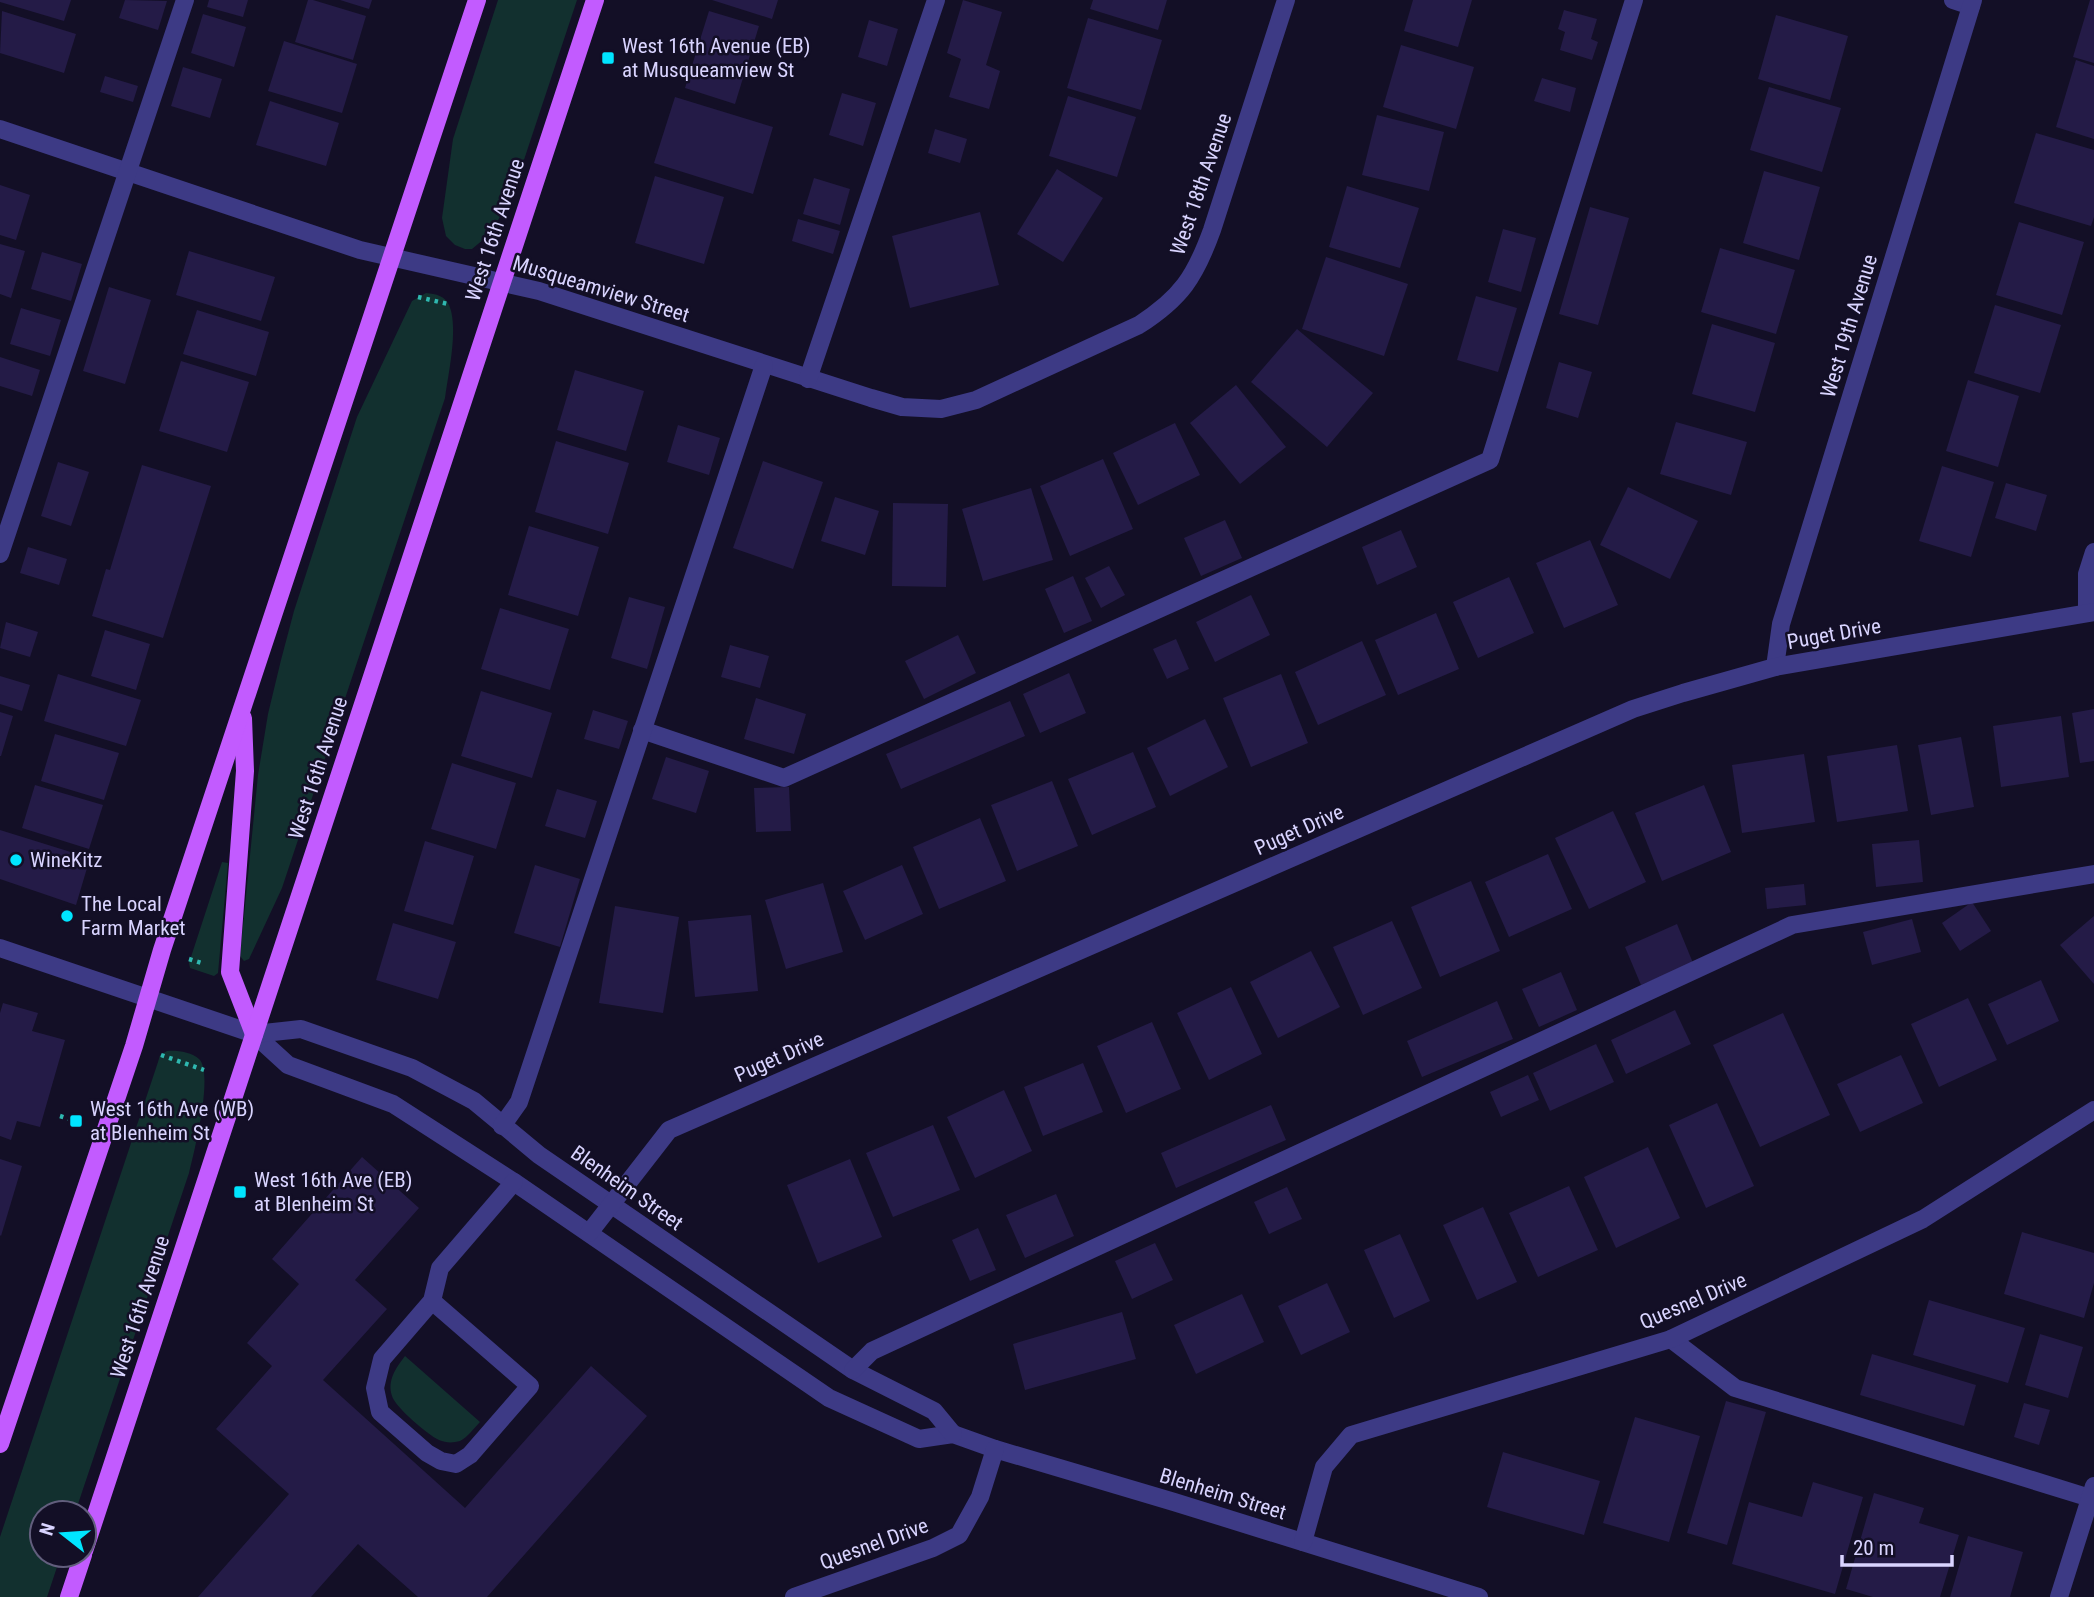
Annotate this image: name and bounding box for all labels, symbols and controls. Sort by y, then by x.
place label: West 16th Avenue (EB) at Musqueamview St [622,34,811,82]
marker: West 16th Avenue (EB) at Musqueamview St [600,50,616,66]
street label: West 18th Avenue [1165,110,1237,258]
street label: West 16th Avenue [461,156,529,304]
street label: Musqueamview Street [510,251,692,327]
street label: West 19th Avenue [1816,251,1882,401]
street label: Puget Drive [1785,614,1883,654]
street label: West 16th Avenue [284,694,352,842]
street label: Puget Drive [1251,800,1347,860]
place label: WineKitz [30,848,103,872]
marker: WineKitz [8,852,24,868]
place label: The Local Farm Market [81,892,185,940]
marker: The Local Farm Market [59,908,75,924]
street label: Puget Drive [731,1027,827,1087]
place label: West 16th Ave (WB) at Blenheim St [90,1097,254,1145]
marker: West 16th Ave (WB) at Blenheim St [68,1113,84,1129]
street label: Blenheim Street [566,1141,688,1235]
place label: West 16th Ave (EB) at Blenheim St [254,1168,412,1216]
marker: West 16th Ave (EB) at Blenheim St [232,1184,248,1200]
street label: West 16th Avenue [106,1233,174,1381]
street label: Quesnel Drive [1636,1268,1750,1334]
street label: Blenheim Street [1157,1463,1289,1525]
north arrow [28,1499,98,1569]
street label: Quesnel Drive [816,1513,932,1575]
text: N [35,1520,60,1538]
scale bar [1842,1524,1952,1568]
text: 20 m [1853,1536,1894,1560]

